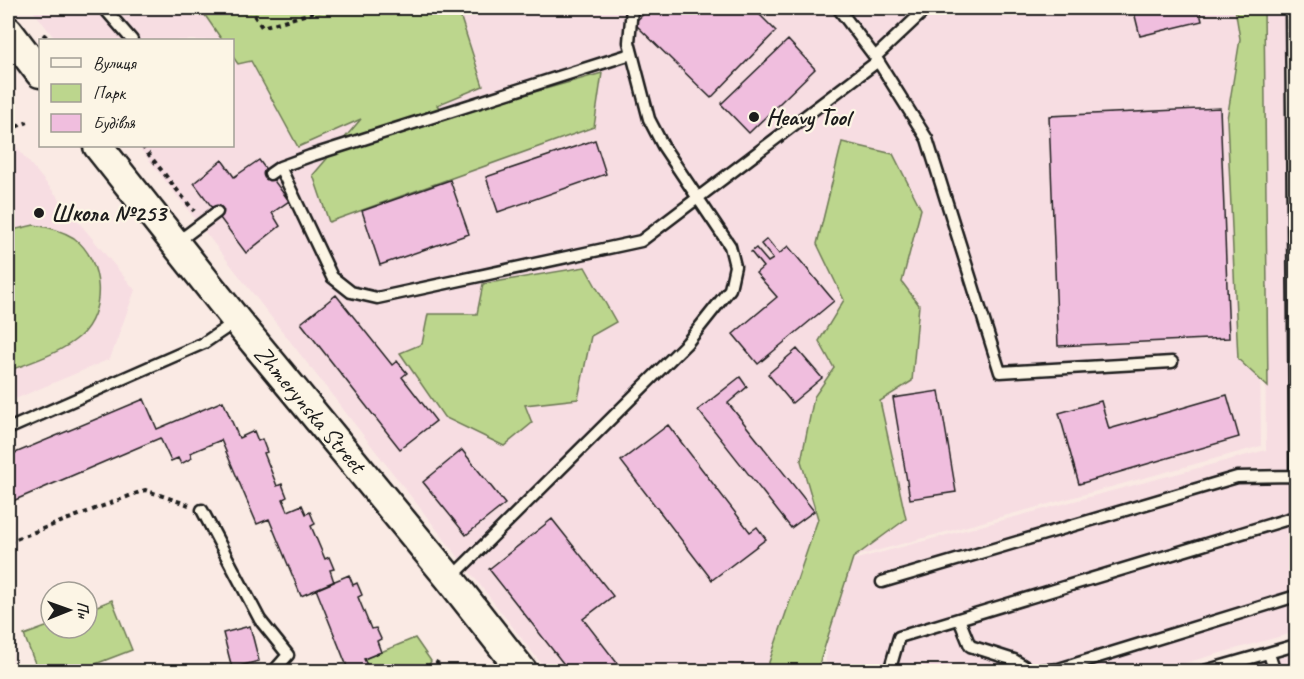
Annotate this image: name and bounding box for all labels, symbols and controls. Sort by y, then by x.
legend [39,39,234,147]
text: Вулиця [93,52,137,74]
text: Парк [93,82,127,104]
place label: Heavy Tool [766,102,855,132]
marker: Heavy Tool [747,110,761,124]
text: Будівля [93,112,136,134]
place label: Школа №253 [51,198,168,228]
marker: Школа №253 [32,206,46,220]
street label: Zhmerynska Street [248,339,374,481]
north arrow [39,580,99,640]
text: Пн [73,601,93,619]

